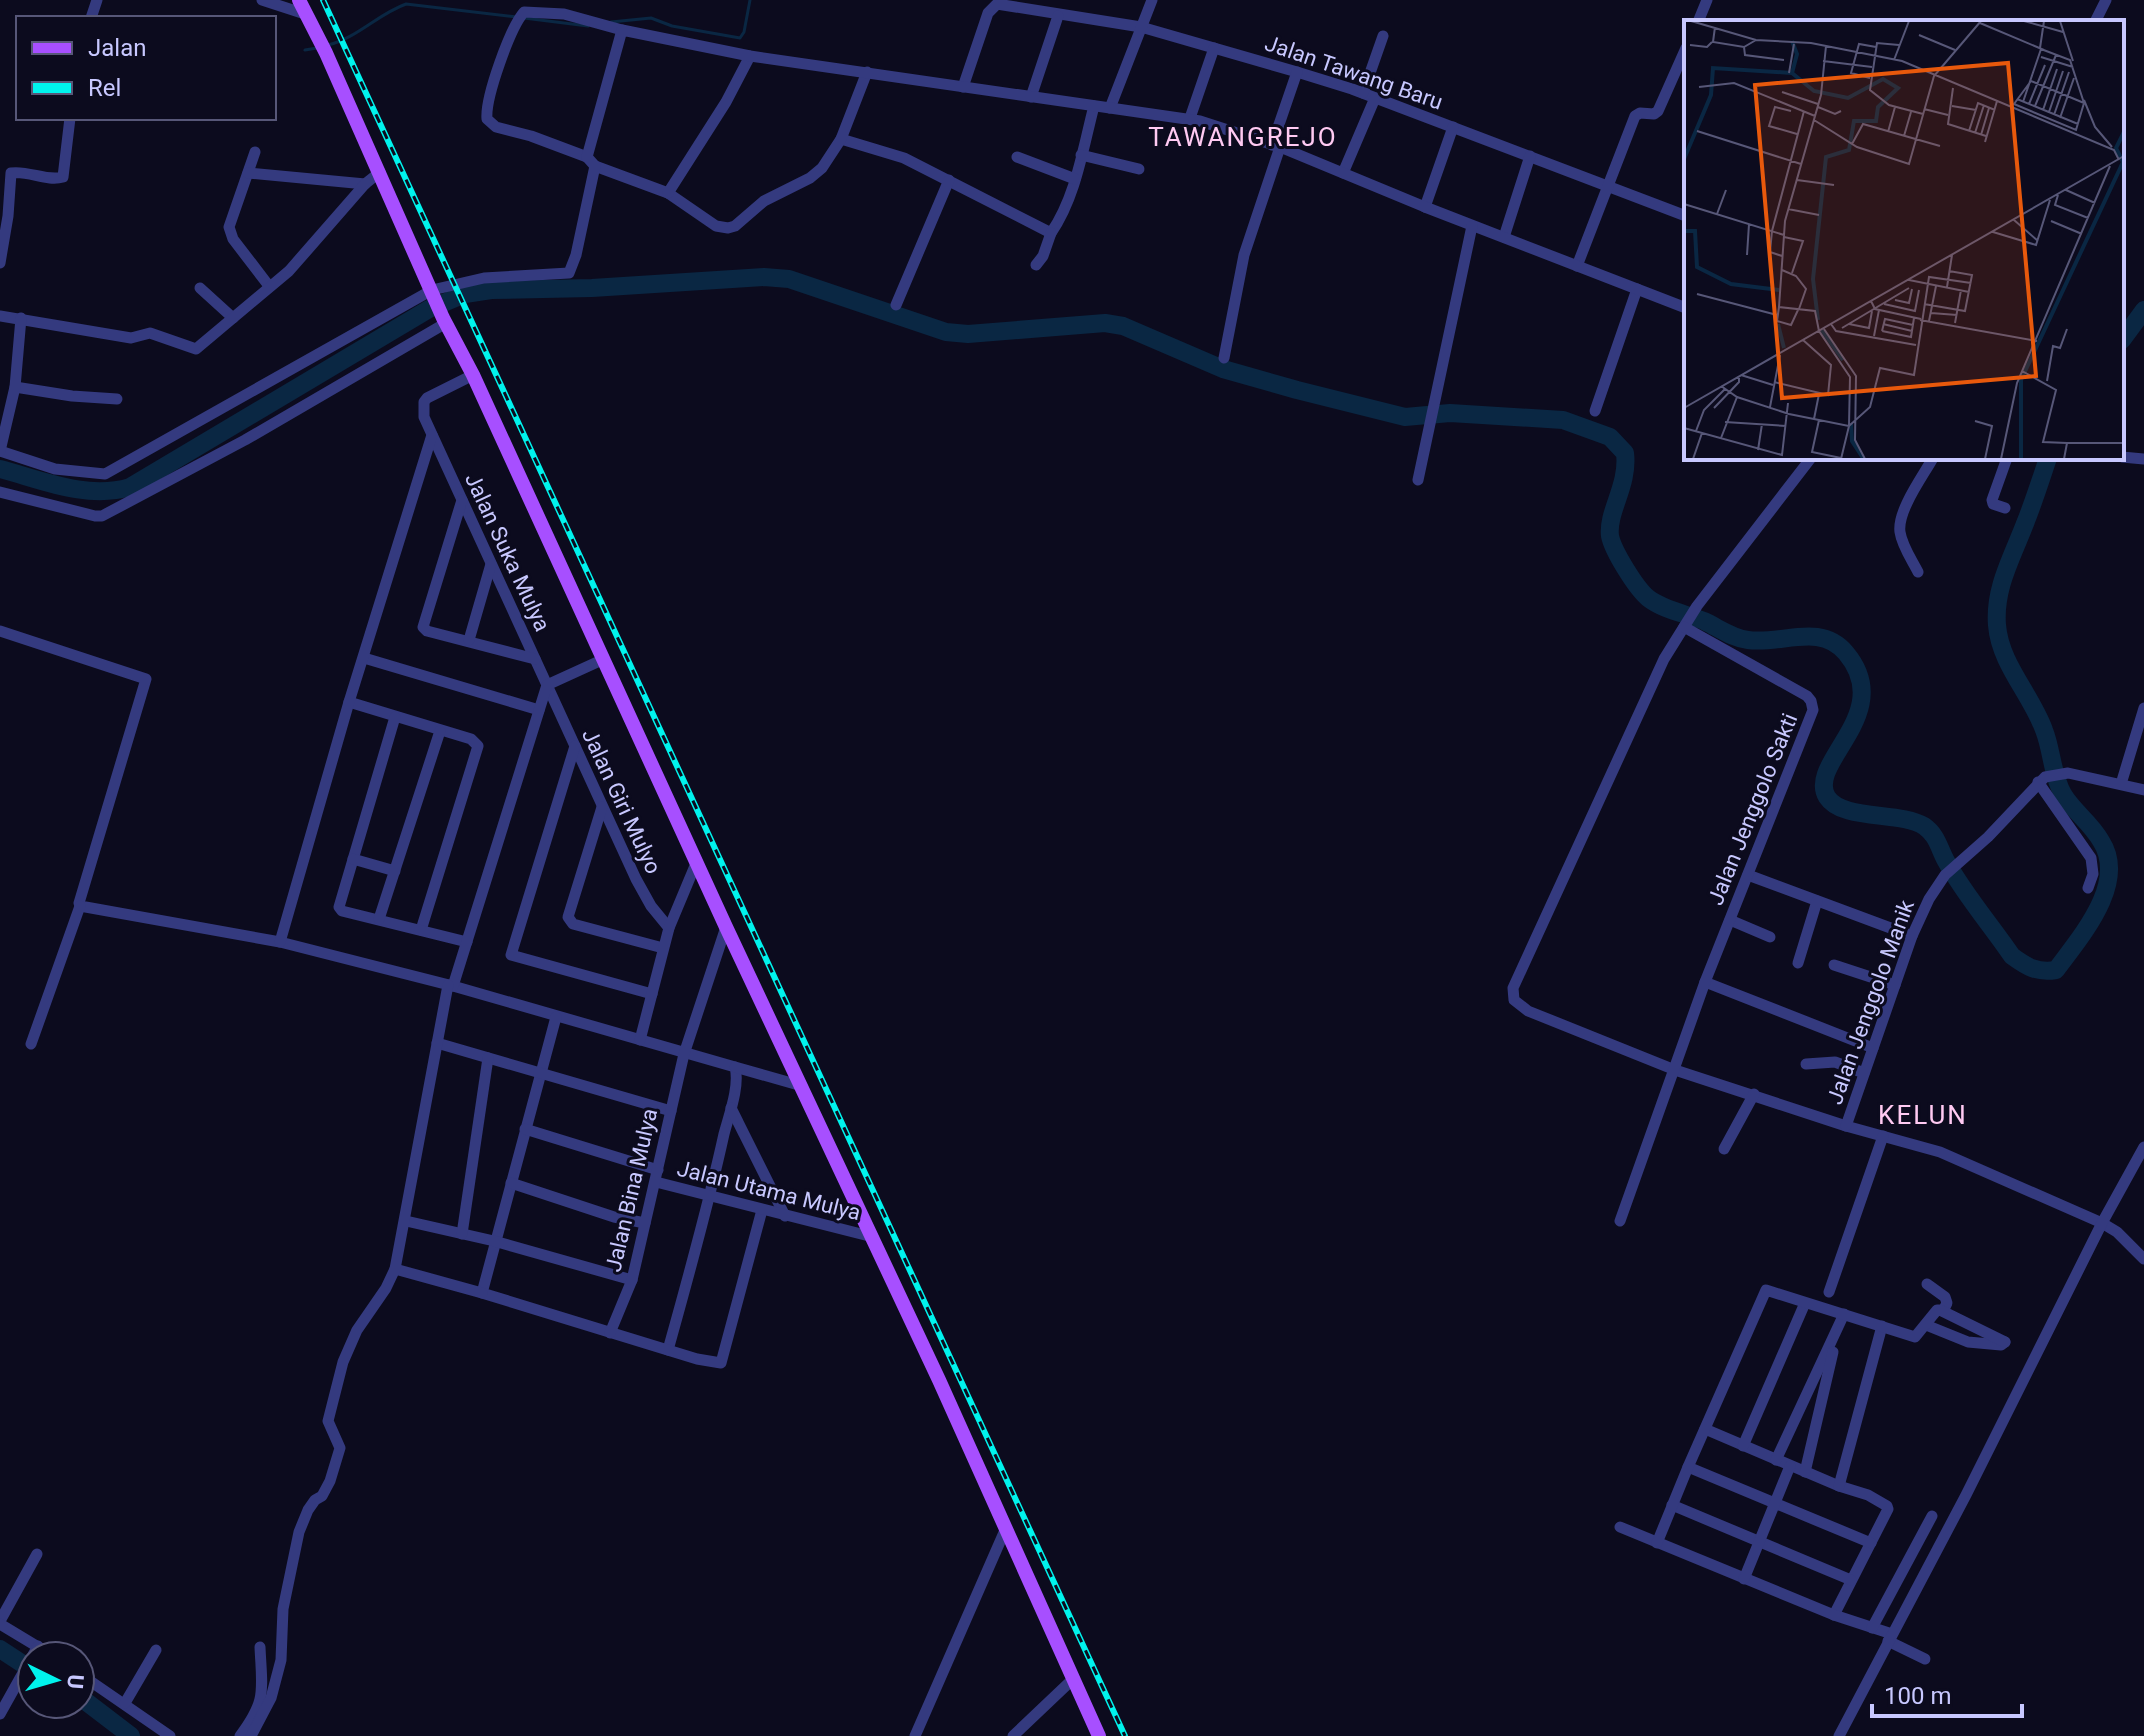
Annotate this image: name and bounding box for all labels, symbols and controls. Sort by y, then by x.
legend [16,16,276,120]
inset map [1684,20,2124,460]
street label: Jalan Tawang Baru [1262,30,1446,115]
text: Jalan [88,34,146,62]
text: Rel [88,74,121,102]
district label: TAWANGREJO [1148,122,1338,152]
street label: Jalan Suka Mulya [460,469,555,635]
street label: Jalan Jenggolo Sakti [1703,710,1802,909]
street label: Jalan Giri Mulyo [577,725,666,878]
street label: Jalan Jenggolo Manik [1822,896,1919,1108]
district label: KELUN [1878,1100,1968,1130]
street label: Jalan Bina Mulya [601,1106,662,1274]
street label: Jalan Utama Mulya [675,1156,863,1225]
north arrow [16,1640,96,1720]
scale bar [1872,1668,2022,1718]
text: U [62,1673,89,1690]
text: 100 m [1884,1682,1951,1710]

